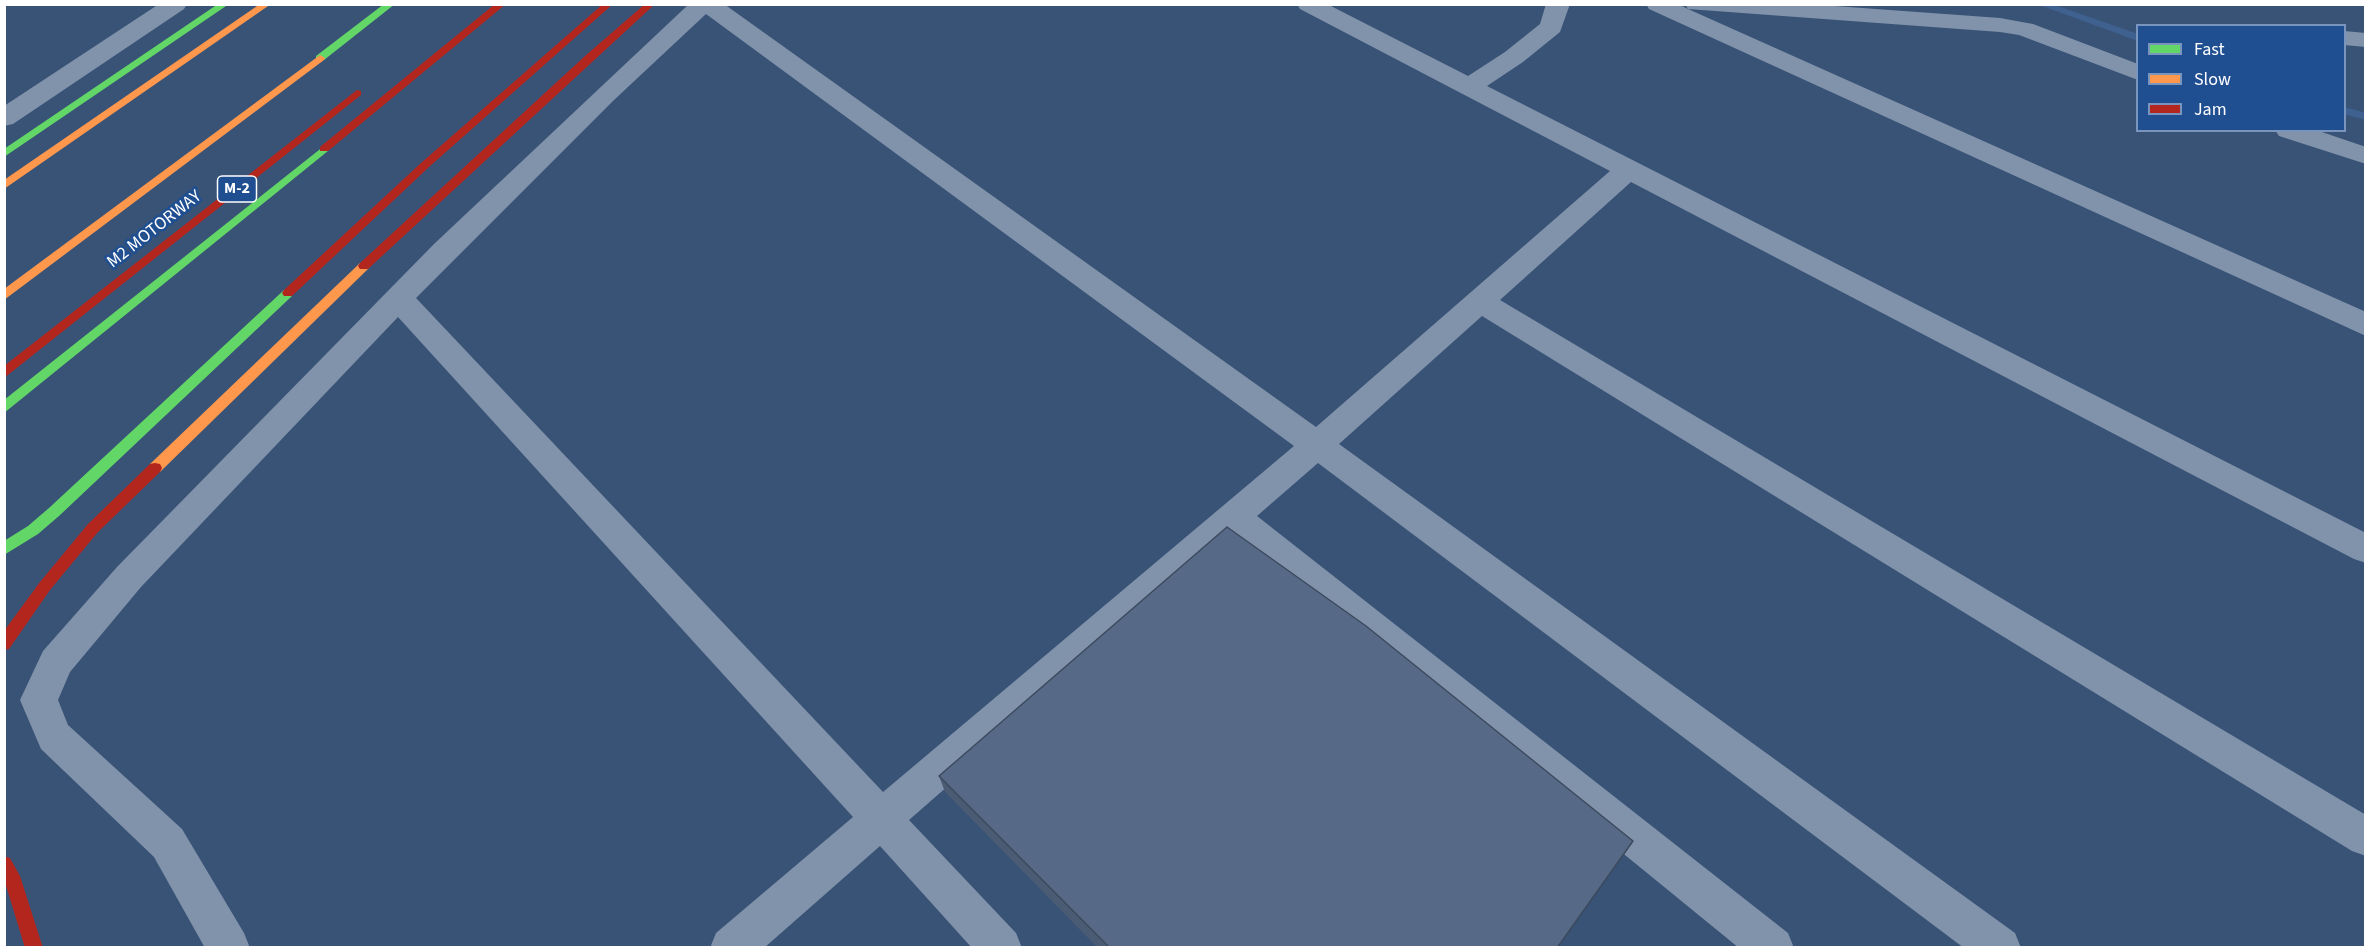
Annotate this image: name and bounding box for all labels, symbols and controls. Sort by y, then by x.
legend [2136,24,2346,132]
text: Fast [2194,37,2225,62]
text: Slow [2194,67,2231,92]
text: Jam [2194,97,2227,122]
road number: M-2 [218,176,256,202]
street label: M2 MOTORWAY [103,186,207,274]

